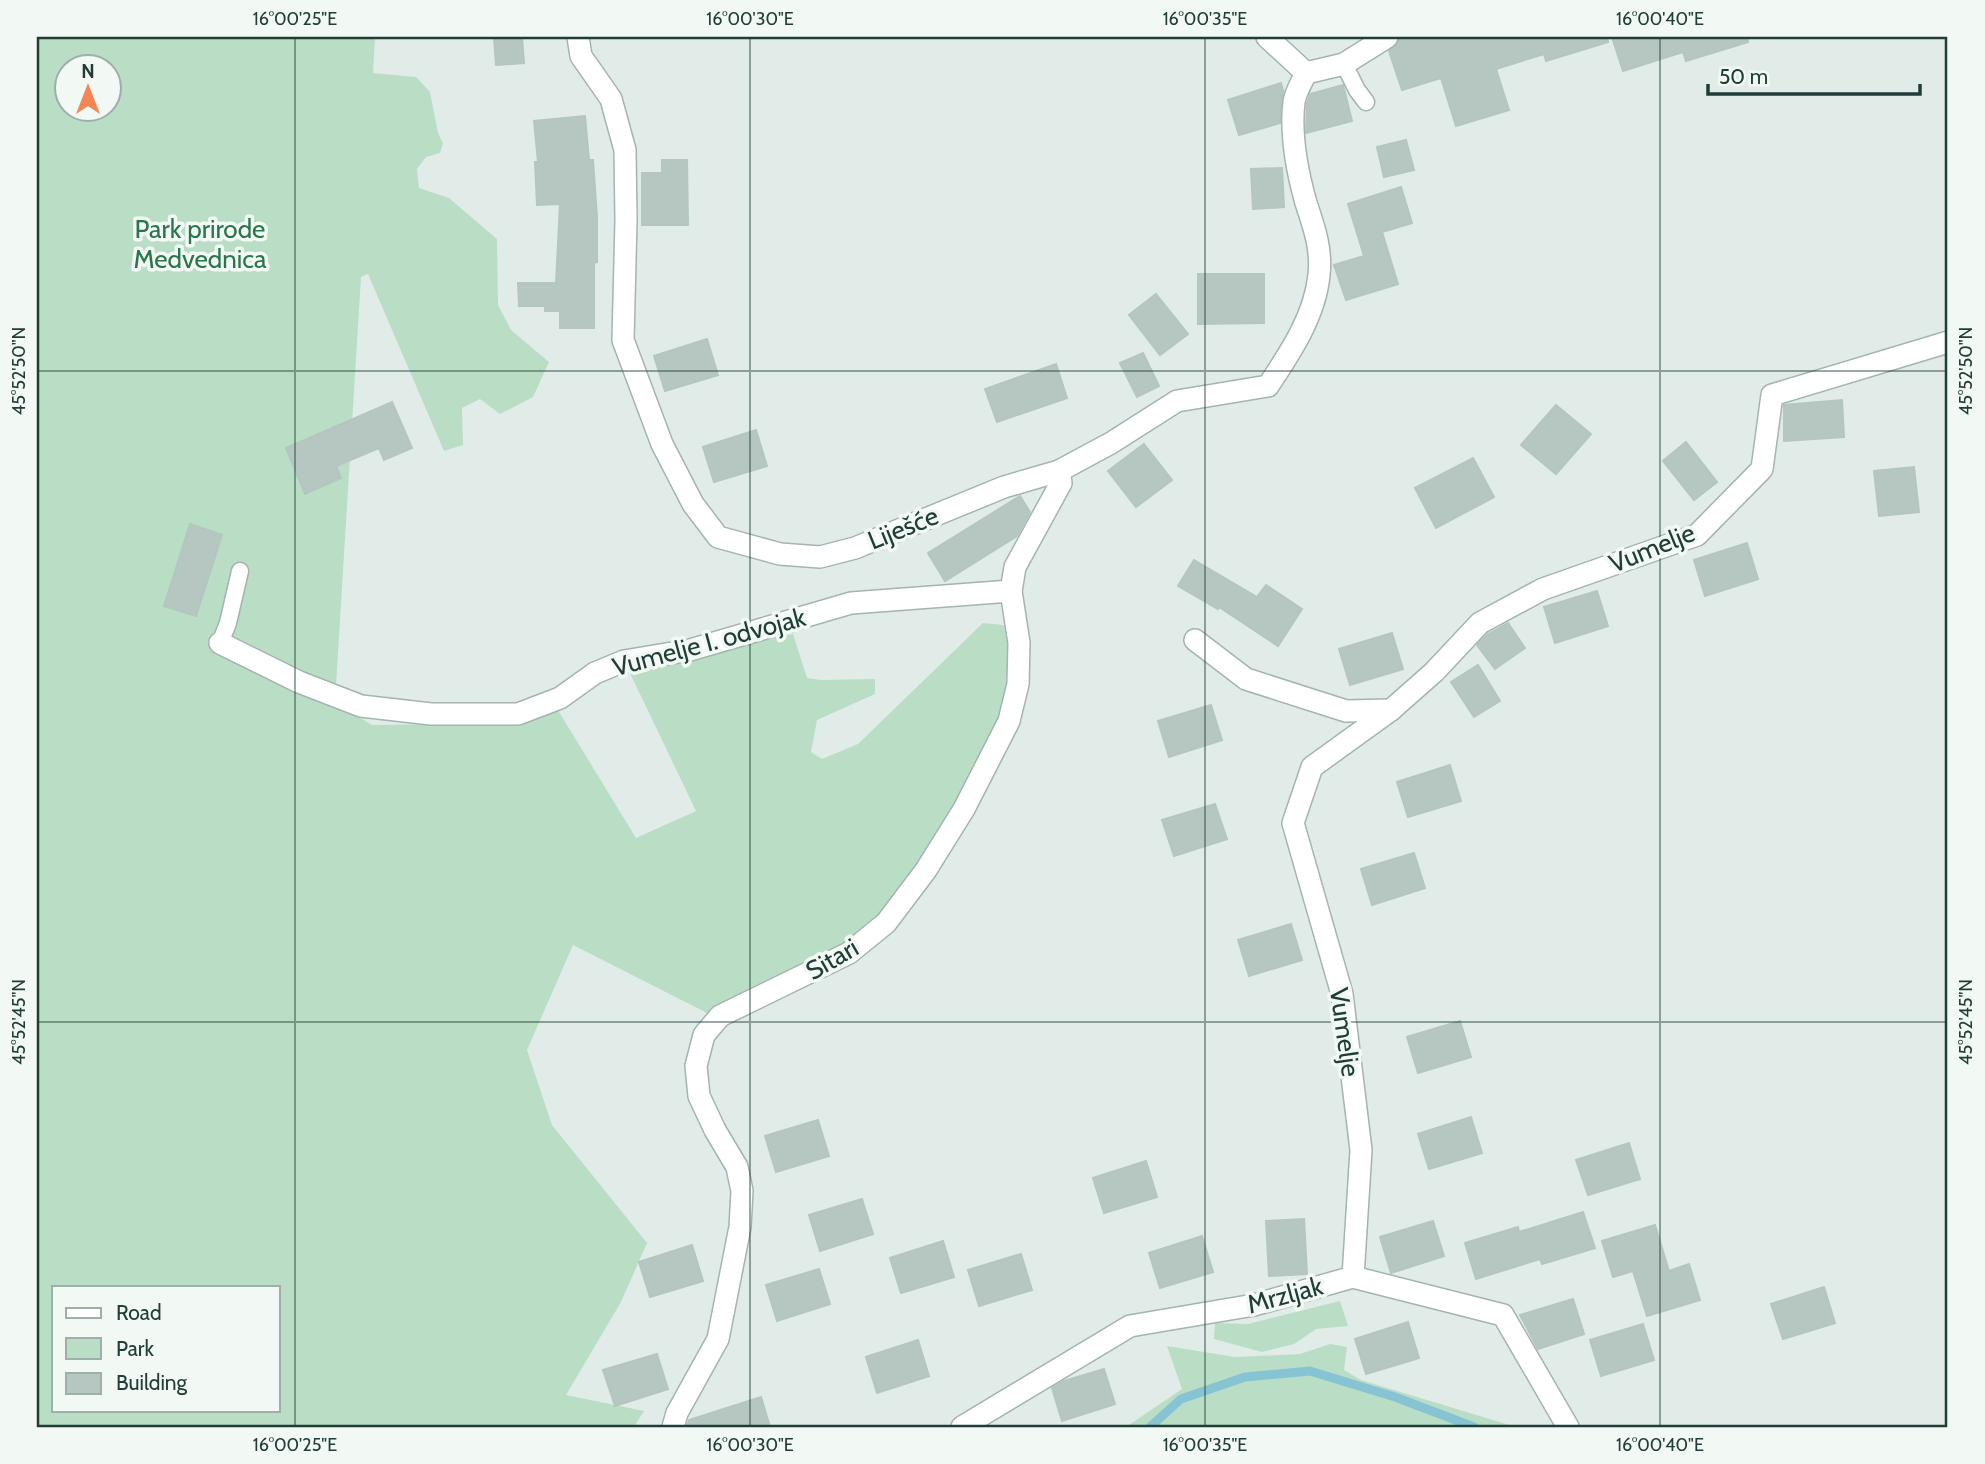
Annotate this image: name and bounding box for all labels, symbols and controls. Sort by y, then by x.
text: 16°00'25"E [253,8,337,30]
text: 16°00'30"E [706,8,794,30]
text: 16°00'35"E [1163,8,1247,30]
text: 16°00'40"E [1616,8,1704,30]
north arrow [52,52,122,122]
scale bar [1708,52,1920,96]
text: N [81,60,95,83]
text: 50 m [1719,64,1768,89]
park label: Park prirode Medvednica [133,213,267,275]
text: 45°52'50"N [8,327,30,415]
text: 45°52'50"N [1955,327,1977,415]
street label: Liješće [863,499,943,557]
street label: Vumelje [1604,516,1700,580]
street label: Vumelje I. odvojak [609,601,809,683]
street label: Sitari [800,931,864,987]
text: 45°52'45"N [8,979,30,1065]
text: 45°52'45"N [1955,979,1977,1065]
street label: Vumelje [1323,985,1367,1079]
street label: Mrzljak [1244,1269,1327,1320]
legend [52,1286,280,1412]
text: Road [116,1300,162,1325]
text: Park [116,1336,154,1361]
text: Building [116,1370,188,1395]
text: 16°00'25"E [253,1434,337,1456]
text: 16°00'30"E [706,1434,794,1456]
text: 16°00'35"E [1163,1434,1247,1456]
text: 16°00'40"E [1616,1434,1704,1456]

